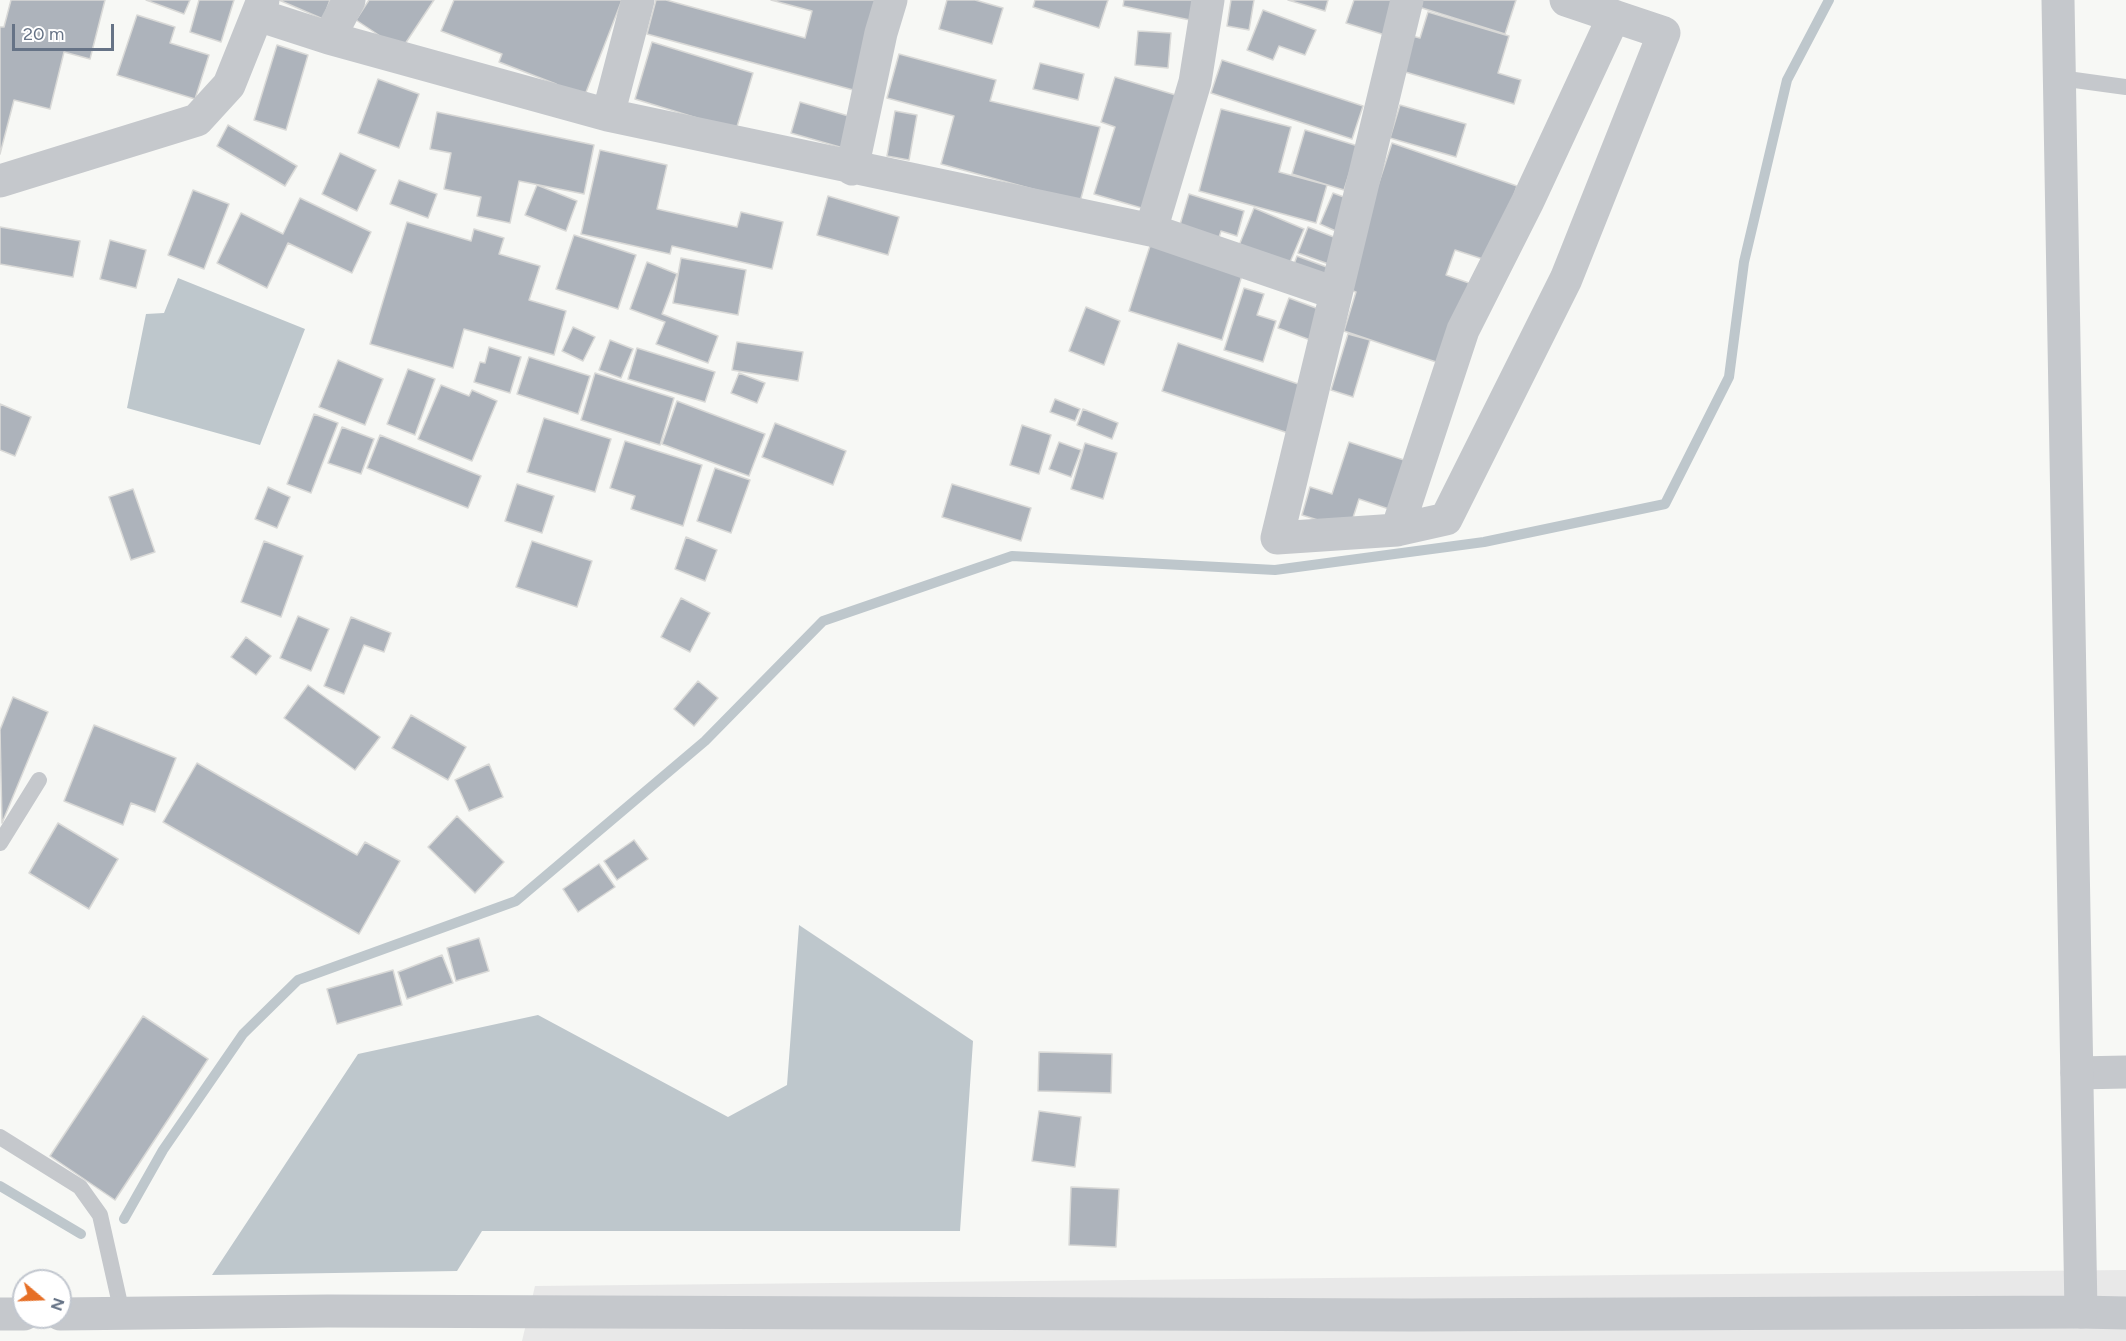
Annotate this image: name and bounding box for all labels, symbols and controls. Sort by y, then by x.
scale bar [15,12,117,50]
text: 20 m [23,23,64,45]
north arrow [12,1269,72,1329]
text: N [47,1295,69,1313]

